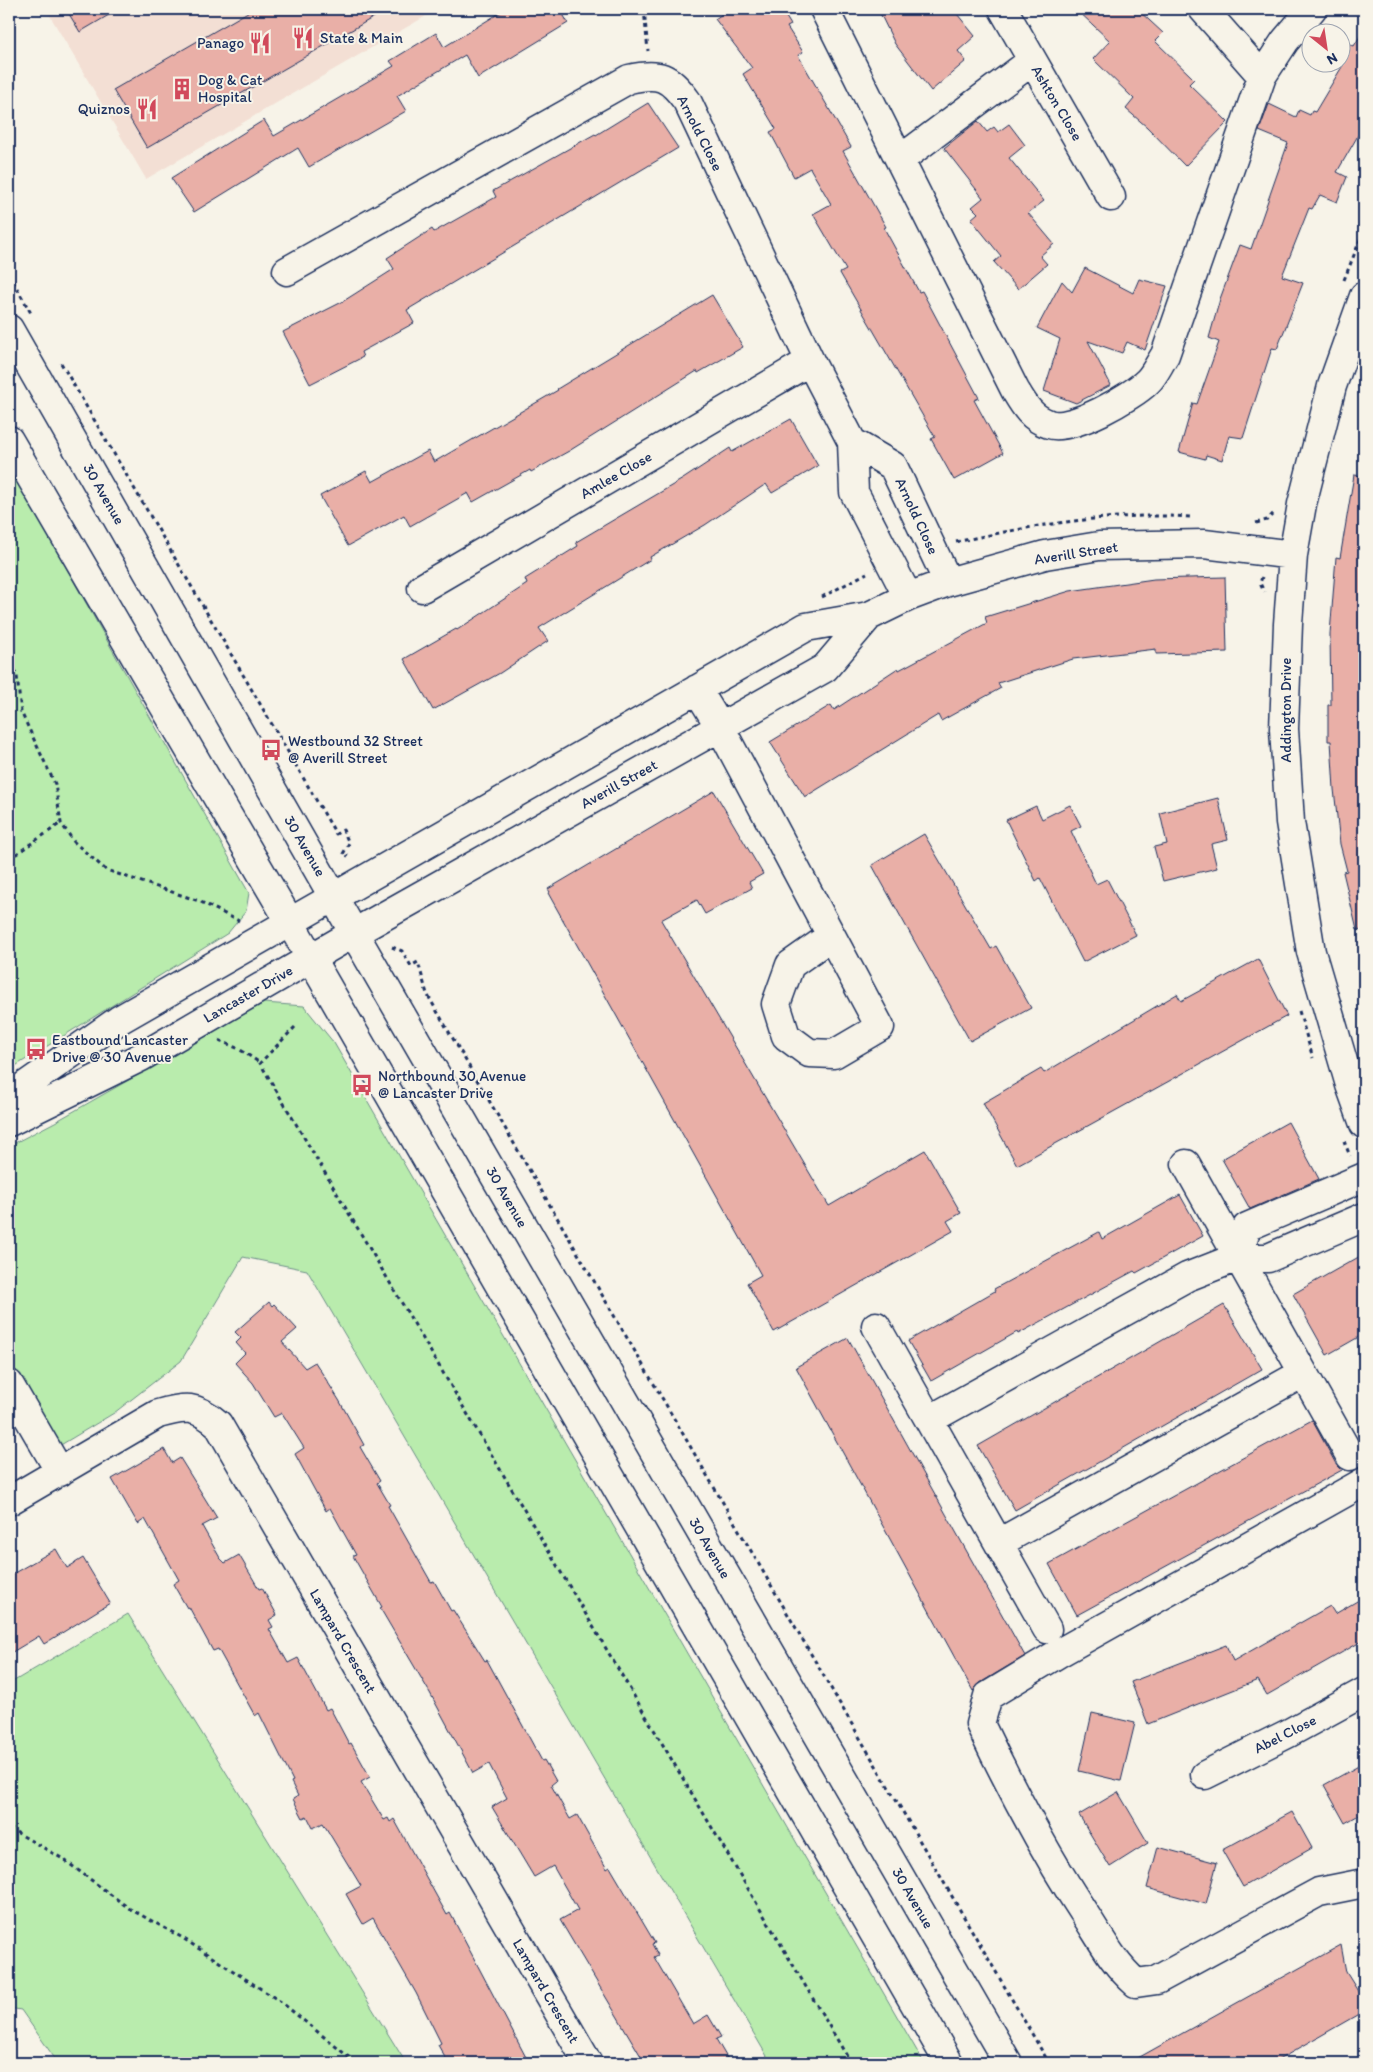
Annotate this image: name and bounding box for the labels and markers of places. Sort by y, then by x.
restaurant icon: State & Main [290,25,316,51]
place label: State & Main [320,29,403,47]
restaurant icon: Panago [247,30,273,56]
place label: Panago [197,34,244,52]
place label: Dog & Cat Hospital [198,71,263,106]
building icon: Dog & Cat Hospital [169,76,195,102]
restaurant icon: Quiznos [134,96,160,122]
place label: Quiznos [78,100,130,118]
place label: Westbound 32 Street @ Averill Street [288,732,423,767]
bus stop icon: Westbound 32 Street @ Averill Street [258,737,284,763]
place label: Eastbound Lancaster Drive @ 30 Avenue [52,1031,188,1066]
bus stop icon: Eastbound Lancaster Drive @ 30 Avenue [23,1036,49,1062]
place label: Northbound 30 Avenue @ Lancaster Drive [378,1067,526,1102]
bus stop icon: Northbound 30 Avenue @ Lancaster Drive [349,1072,375,1098]

